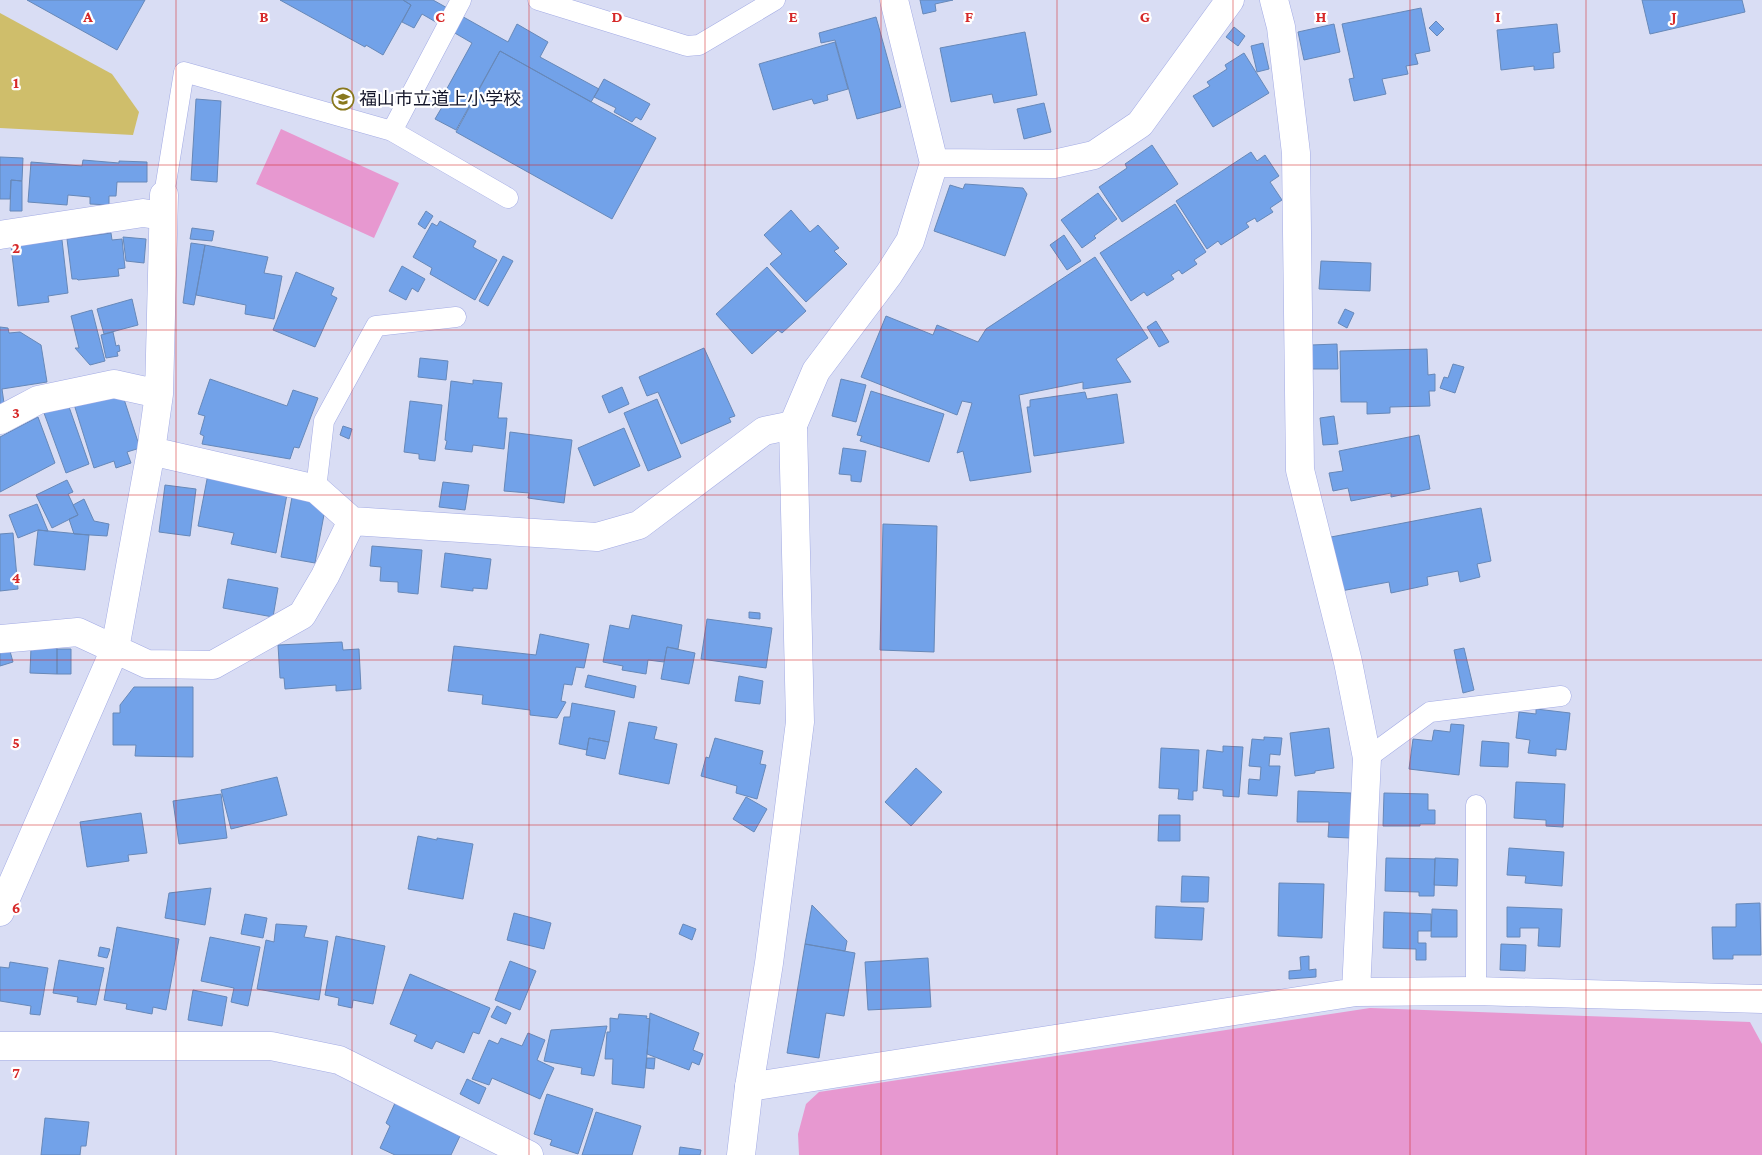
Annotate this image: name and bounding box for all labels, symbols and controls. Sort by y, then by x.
text: A [82,8,93,25]
text: B [259,8,269,25]
text: C [435,8,445,25]
text: D [611,8,623,25]
text: E [788,8,798,25]
text: F [965,8,974,25]
text: G [1140,8,1150,25]
text: H [1316,8,1327,25]
text: I [1495,8,1501,25]
text: J [1669,8,1677,25]
text: 1 [13,74,19,91]
school or university icon: 福山市立道上小学校 [331,87,355,111]
place label: 福山市立道上小学校 [359,89,521,109]
text: 2 [12,239,20,256]
text: 3 [12,404,20,421]
text: 4 [12,569,21,586]
text: 5 [12,734,20,751]
text: 6 [12,899,20,916]
text: 7 [12,1064,20,1081]

